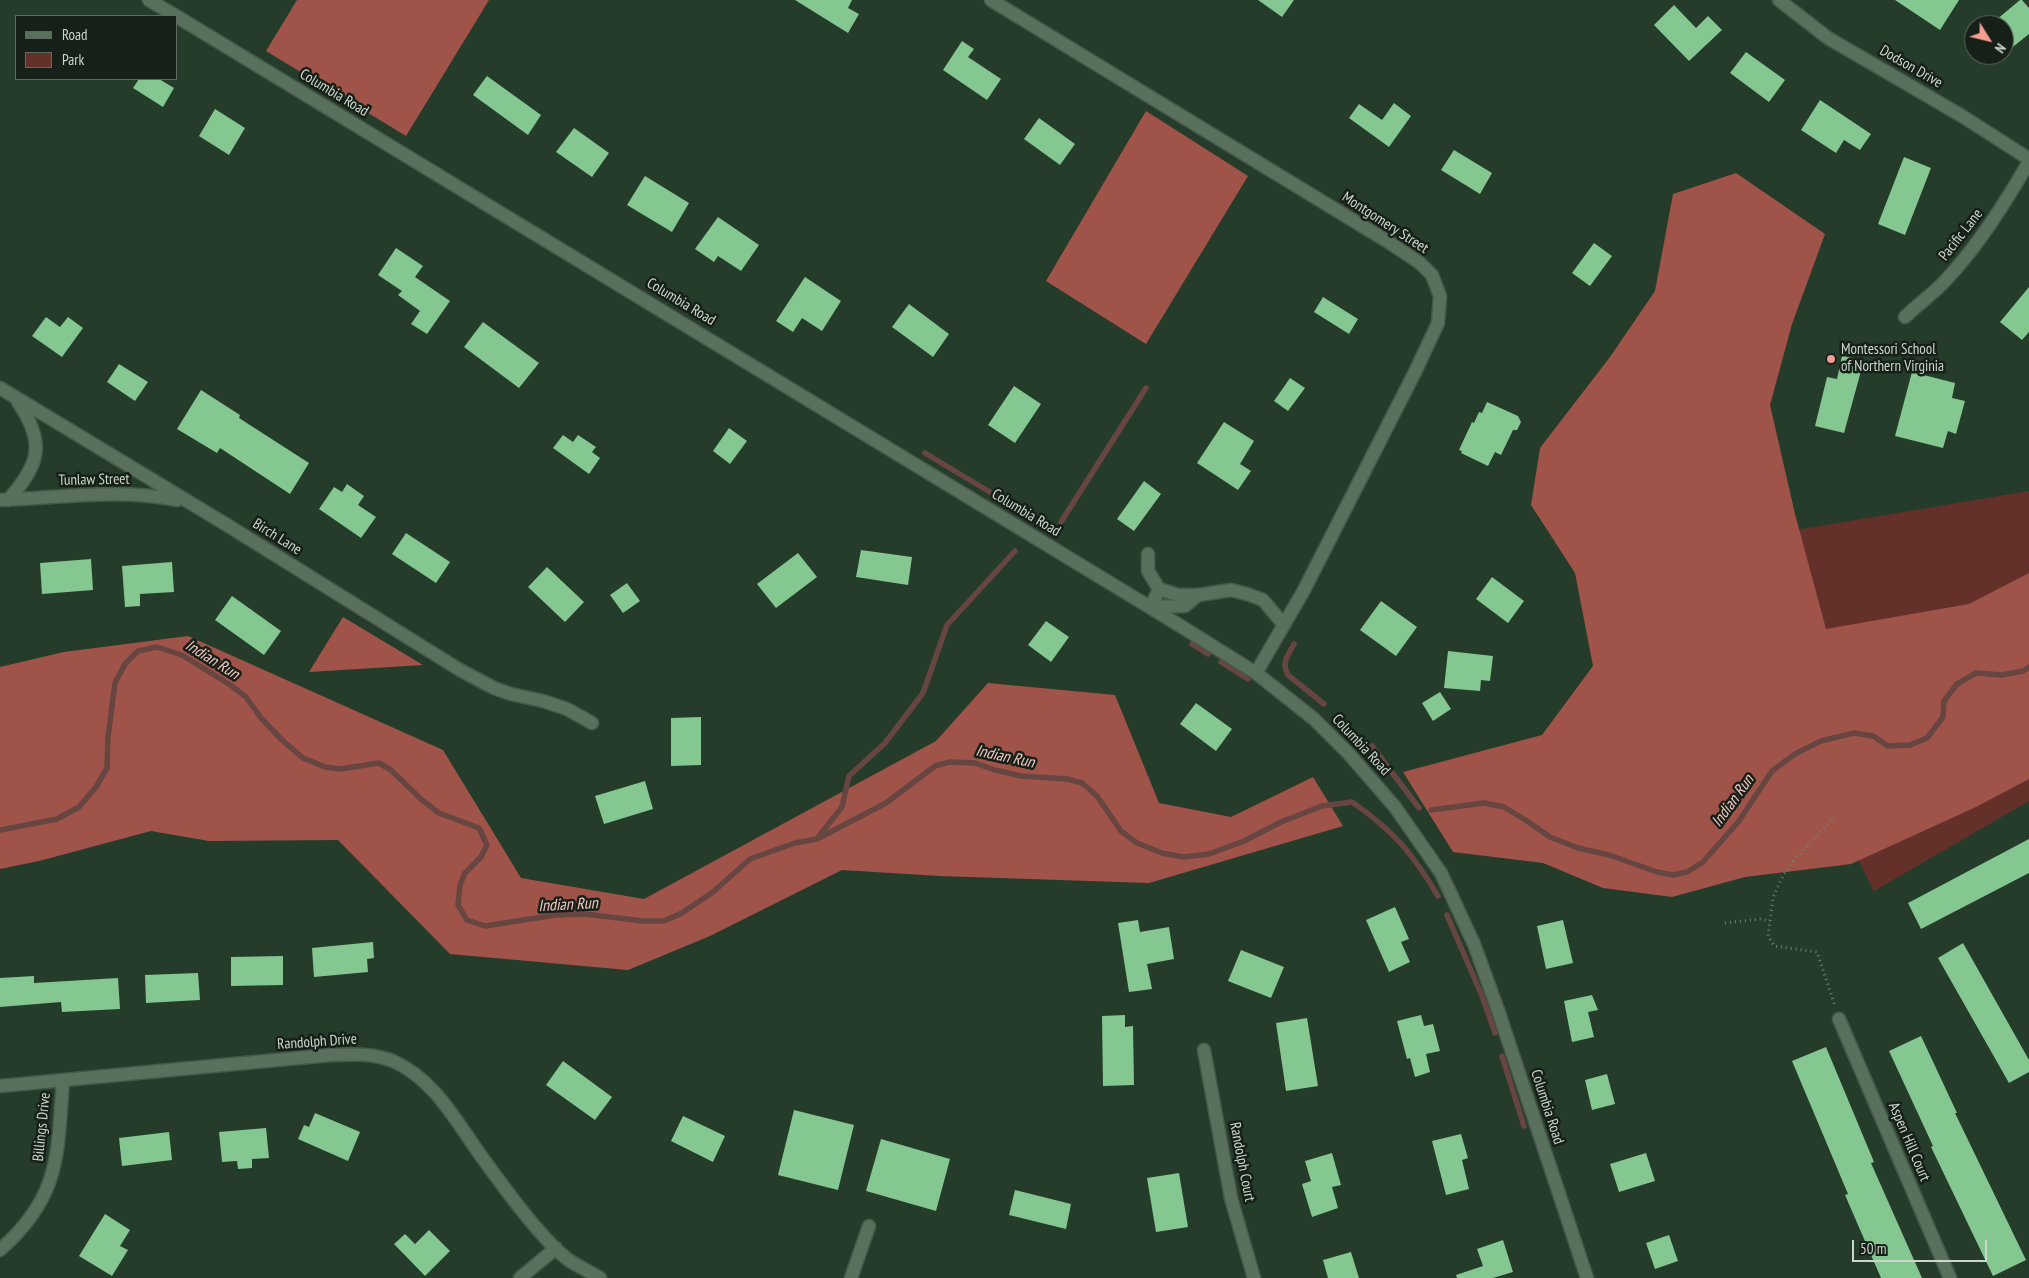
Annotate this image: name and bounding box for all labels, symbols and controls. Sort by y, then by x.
legend [15,15,178,80]
north arrow [1964,15,2014,65]
text: Road [62,25,88,44]
text: N [1991,40,2010,57]
street label: Dodson Drive [1876,42,1946,92]
text: Park [62,50,84,69]
street label: Columbia Road [296,65,372,121]
street label: Montgomery Street [1338,188,1432,258]
street label: Pacific Lane [1935,205,1987,265]
street label: Columbia Road [643,274,719,330]
place label: Montessori School of Northern Virginia [1841,341,1944,376]
marker: Montessori School of Northern Virginia [1825,353,1837,365]
street label: Tunlaw Street [58,470,130,490]
street label: Columbia Road [988,485,1064,541]
street label: Birch Lane [249,515,305,559]
water label: Indian Run [182,636,242,684]
street label: Columbia Road [1328,711,1394,779]
water label: Indian Run [974,741,1036,773]
water label: Indian Run [1708,771,1758,831]
water label: Indian Run [538,894,598,916]
street label: Randolph Drive [277,1030,357,1054]
street label: Columbia Road [1527,1067,1567,1147]
street label: Billings Drive [29,1092,55,1162]
street label: Aspen Hill Court [1884,1100,1934,1184]
street label: Randolph Court [1225,1121,1259,1203]
scale bar [1854,1230,1989,1262]
text: 50 m [1860,1239,1886,1258]

